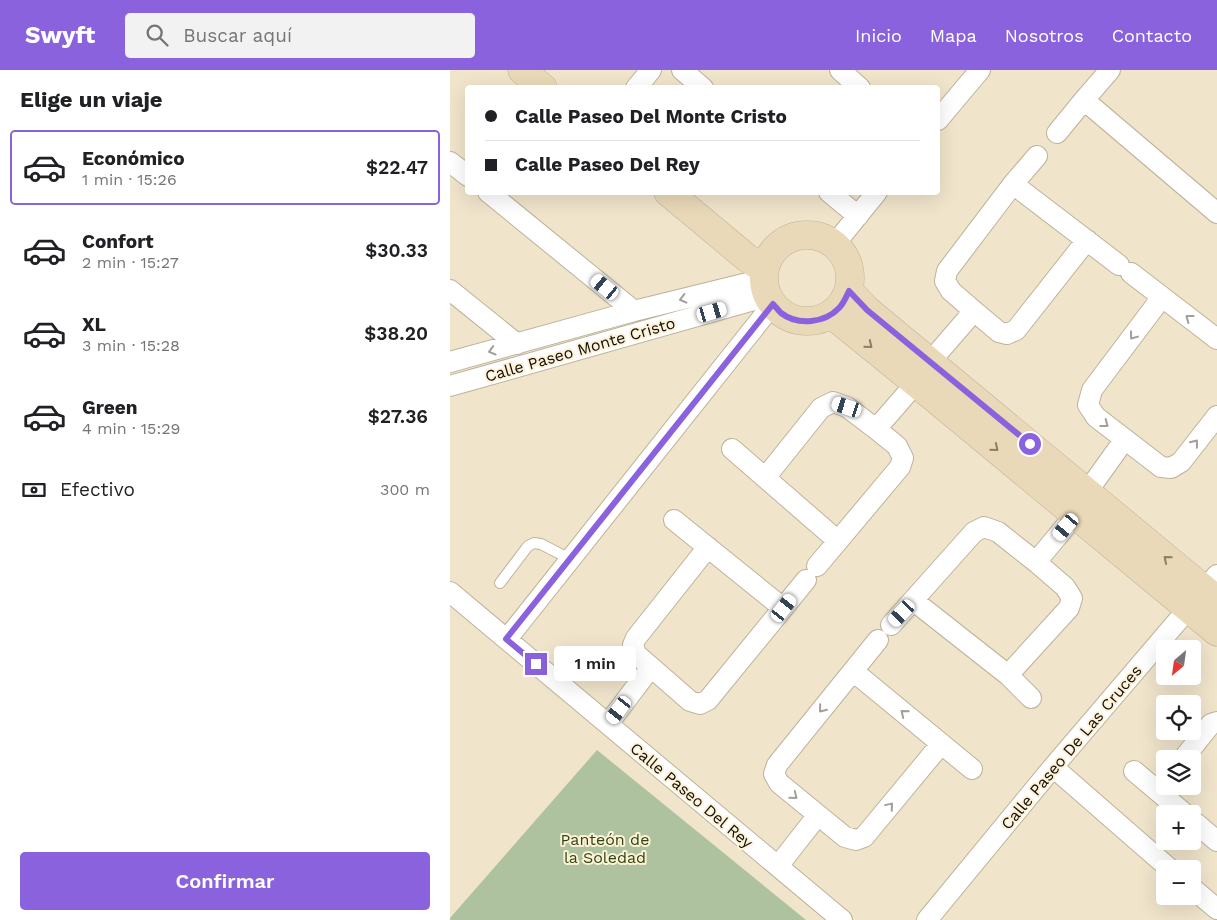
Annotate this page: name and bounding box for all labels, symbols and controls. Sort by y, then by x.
search box [125,13,475,58]
text: Swyft [25,21,95,49]
icon: search [143,21,171,49]
text: Buscar aquí [183,24,292,47]
text: Inicio [855,25,902,46]
text: Mapa [930,25,977,46]
text: Nosotros [1005,25,1084,46]
text: Contacto [1112,25,1192,46]
text: Elige un viaje [20,87,163,112]
text: Calle Paseo Del Monte Cristo [515,105,787,128]
icon: car [22,145,67,190]
text: Económico [82,147,185,170]
text: Calle Paseo Del Rey [515,153,700,176]
text: $22.47 [366,156,428,179]
text: 1 min · 15:26 [82,170,177,189]
icon: car [22,228,67,273]
text: Confort [82,230,153,253]
text: $30.33 [365,239,428,262]
text: 2 min · 15:27 [82,253,179,272]
car [588,272,621,302]
one-way arrow [678,293,687,304]
car [695,301,728,323]
icon: car [22,311,67,356]
text: XL [82,313,106,336]
street label: Calle Paseo Monte Cristo [483,313,677,386]
one-way arrow [1186,315,1195,324]
text: $38.20 [364,322,428,345]
one-way arrow [1130,330,1138,339]
text: 3 min · 15:28 [82,336,180,355]
one-way arrow [864,339,873,348]
one-way arrow [488,345,497,355]
icon: car [22,394,67,439]
car [830,395,863,419]
text: Green [82,396,138,419]
text: $27.36 [368,405,428,428]
one-way arrow [1099,418,1108,426]
text: 4 min · 15:29 [82,419,180,438]
route start [1019,433,1041,455]
one-way arrow [1190,440,1199,449]
one-way arrow [989,442,998,450]
icon: cash [20,476,48,504]
text: Efectivo [60,478,135,501]
text: 300 m [380,480,430,499]
car [1050,511,1081,543]
one-way arrow [1164,555,1173,564]
car [768,592,799,624]
car [886,597,917,629]
north arrow [1156,640,1201,685]
map controls [1156,640,1201,905]
callout: 1 min [554,646,636,682]
route end [525,653,547,675]
text: 1 min [574,654,616,673]
street label: Calle Paseo De Las Cruces [997,661,1146,833]
car [603,694,634,726]
button: locate [1156,695,1201,740]
one-way arrow [820,703,828,712]
one-way arrow [901,711,910,719]
street label: Calle Paseo Del Rey [627,739,757,853]
button: layers [1156,750,1201,795]
one-way arrow [788,790,797,798]
one-way arrow [884,803,892,812]
button: + [1156,805,1201,850]
park label: Panteón de la Soledad [561,830,649,867]
button: Confirmar [20,852,430,910]
button: − [1156,860,1201,905]

